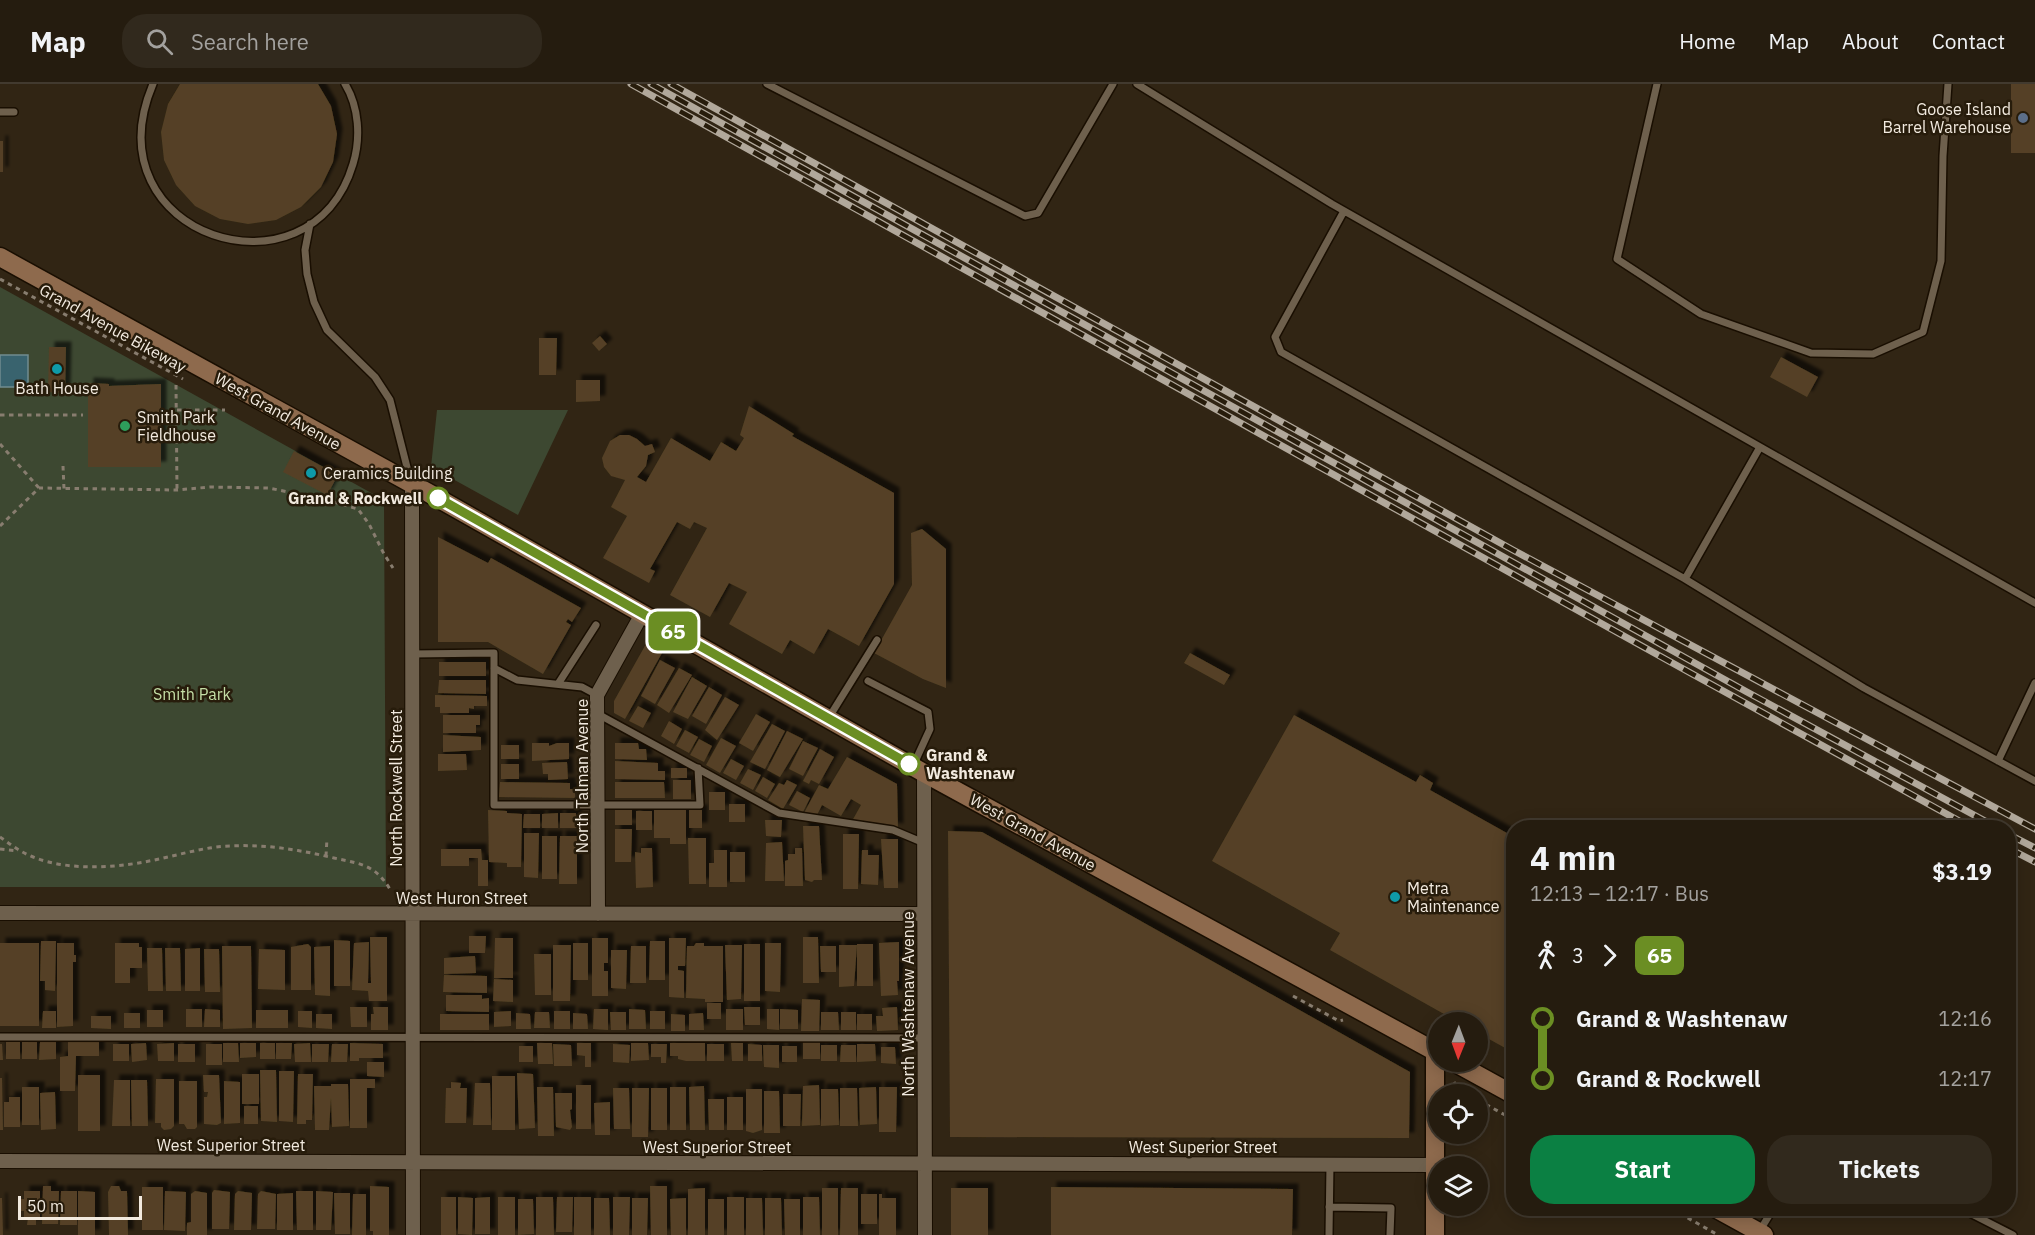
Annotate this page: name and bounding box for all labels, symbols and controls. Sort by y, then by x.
search box [122,14,542,68]
text: Map [30,23,86,60]
icon: search [143,25,176,58]
text: Search here [191,27,309,56]
text: Home [1679,27,1736,55]
text: Map [1769,27,1809,55]
text: About [1842,27,1899,55]
text: Contact [1932,27,2005,55]
place label: Goose Island Barrel Warehouse [1883,99,2011,137]
marker: Goose Island Barrel Warehouse [2016,111,2030,125]
street label: Grand Avenue Bikeway [36,279,190,377]
marker: Bath House [50,362,64,376]
street label: West Grand Avenue [212,368,345,454]
place label: Bath House [15,378,99,398]
place label: Smith Park Fieldhouse [137,407,216,445]
marker: Smith Park Fieldhouse [118,419,132,433]
place label: Ceramics Building [323,463,453,483]
marker: Ceramics Building [304,466,318,480]
marker: Grand & Rockwell [427,487,449,509]
place label: Grand & Rockwell [288,488,422,508]
line badge: 65 [646,612,700,650]
text: 65 [660,617,686,645]
park label: Smith Park [153,684,232,704]
street label: North Talman Avenue [572,699,592,853]
street label: North Rockwell Street [386,709,406,867]
place label: Grand & Washtenaw [926,745,1015,783]
marker: Grand & Washtenaw [898,753,920,775]
street label: West Grand Avenue [967,789,1100,875]
text: 4 min [1530,836,1616,879]
text: $3.19 [1932,857,1992,886]
place label: Metra Maintenance [1407,878,1500,916]
text: 12:13 – 12:17 · Bus [1530,880,1709,907]
street label: West Huron Street [396,888,528,908]
marker: Metra Maintenance [1388,890,1402,904]
street label: North Washtenaw Avenue [898,911,918,1097]
icon: walk [1530,939,1563,972]
icon: forward [1593,939,1626,972]
text: 65 [1647,941,1672,969]
text: 3 [1572,942,1584,969]
text: Grand & Washtenaw [1576,1004,1788,1033]
text: 12:16 [1938,1005,1992,1032]
north arrow [1428,1012,1488,1072]
map controls [1428,1012,1488,1216]
text: Grand & Rockwell [1576,1064,1760,1093]
text: 12:17 [1938,1065,1992,1092]
button: locate [1428,1084,1488,1144]
street label: West Superior Street [157,1135,305,1155]
button: Start [1530,1135,1755,1204]
button: Tickets [1767,1135,1992,1204]
street label: West Superior Street [643,1137,791,1157]
street label: West Superior Street [1129,1137,1277,1157]
button: layers [1428,1156,1488,1216]
scale bar [18,1193,142,1220]
text: 50 m [27,1196,64,1216]

